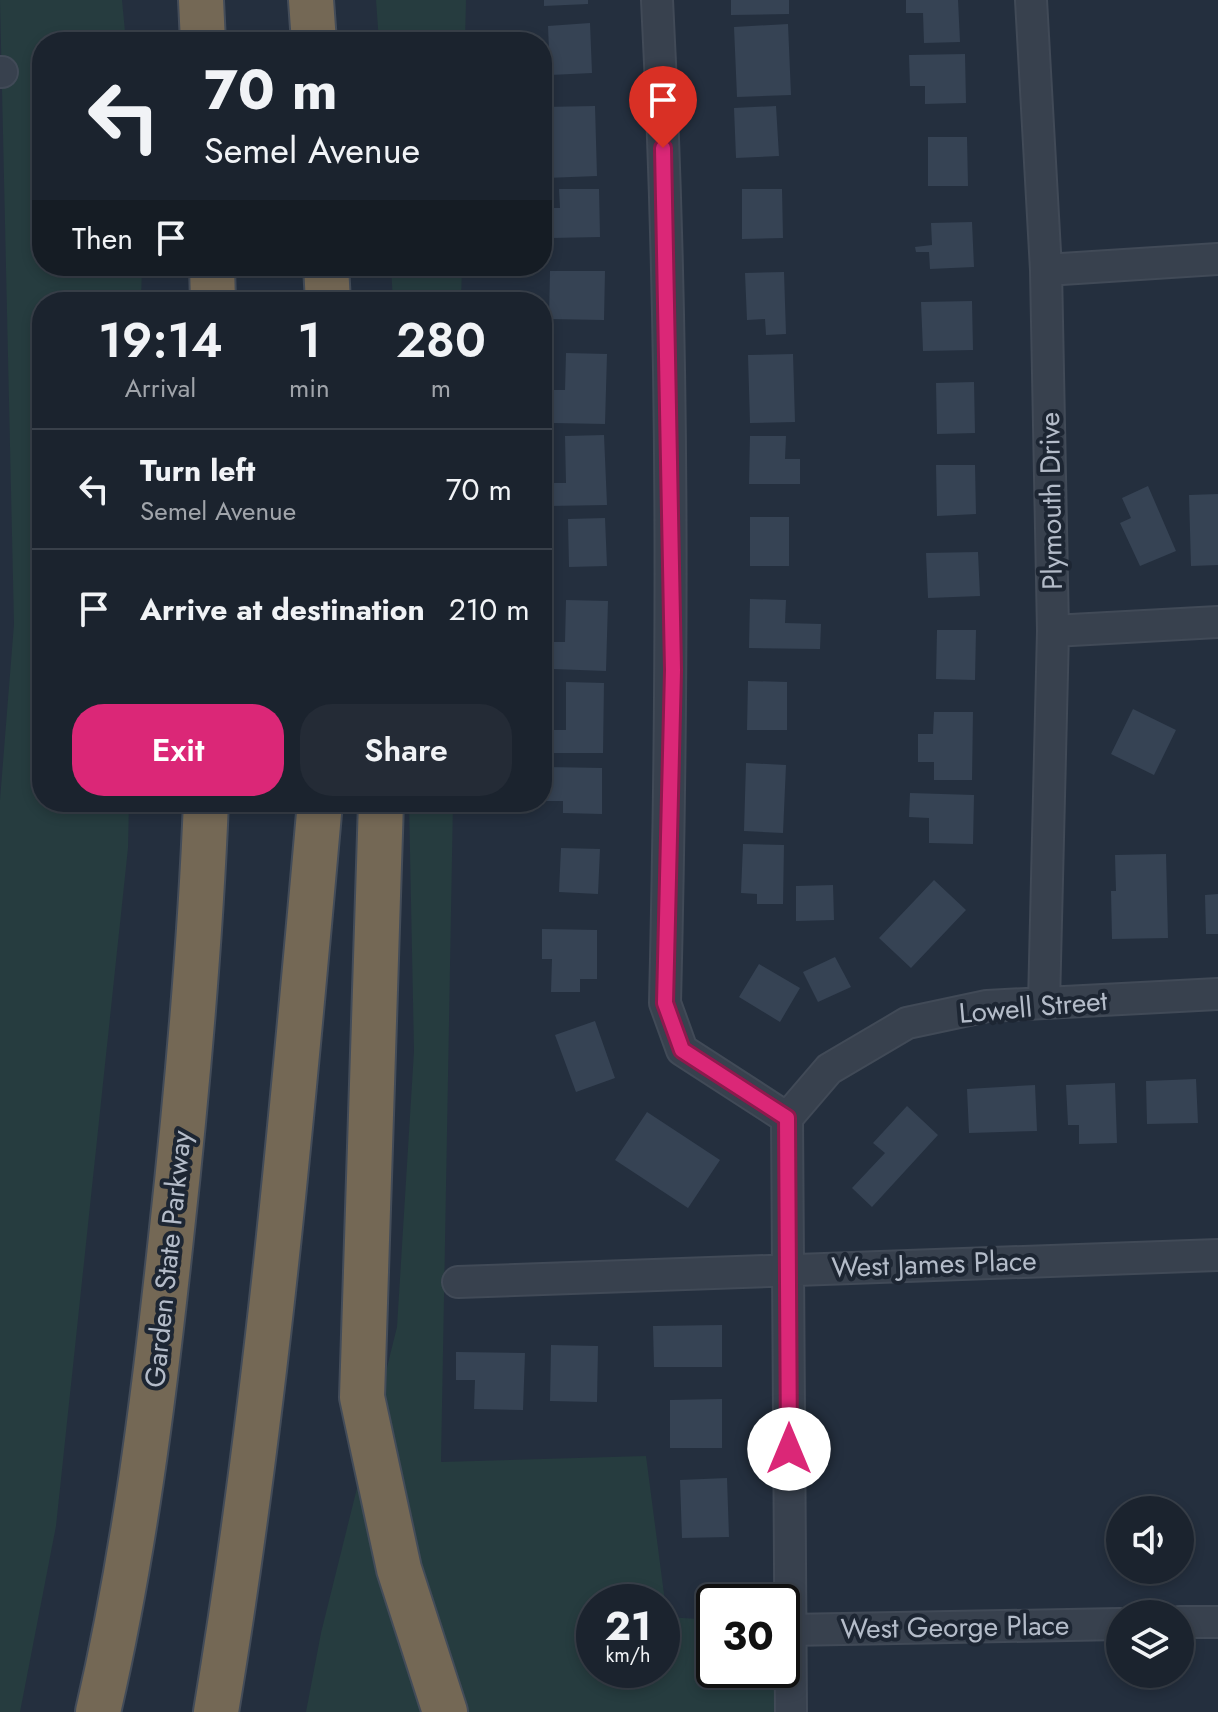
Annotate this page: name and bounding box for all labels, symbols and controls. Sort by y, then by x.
text: 70 m [204,49,338,130]
icon: left [72,64,176,168]
pin [629,66,697,148]
icon: arrive [641,78,685,122]
text: Semel Avenue [204,124,420,176]
icon: arrive [149,216,193,260]
text: Then [72,217,133,260]
text: 19:14 [98,306,223,375]
text: 1 [298,306,321,375]
text: 280 [396,306,486,375]
text: Arrival [125,369,196,407]
text: min [289,369,330,407]
text: m [431,369,451,407]
street label: Plymouth Drive [1029,412,1073,590]
text: Turn left [140,449,255,492]
icon: left [72,467,116,511]
text: 70 m [446,468,512,511]
text: Semel Avenue [140,492,296,530]
icon: arrive [72,587,116,631]
text: Arrive at destination [140,588,425,631]
text: 210 m [449,588,530,631]
button: Exit [72,704,284,796]
button: Share [300,704,512,796]
street label: Lowell Street [957,980,1109,1034]
street label: Garden State Parkway [134,1128,202,1390]
street label: West James Place [831,1240,1037,1288]
position arrow [747,1407,831,1491]
map controls [1106,1496,1194,1688]
button: sound [1106,1496,1194,1584]
speed limit sign: 30 [696,1584,800,1688]
text: 21 [605,1597,651,1655]
button: layers [1106,1600,1194,1688]
street label: West George Place [840,1605,1070,1649]
text: km/h [605,1641,651,1670]

